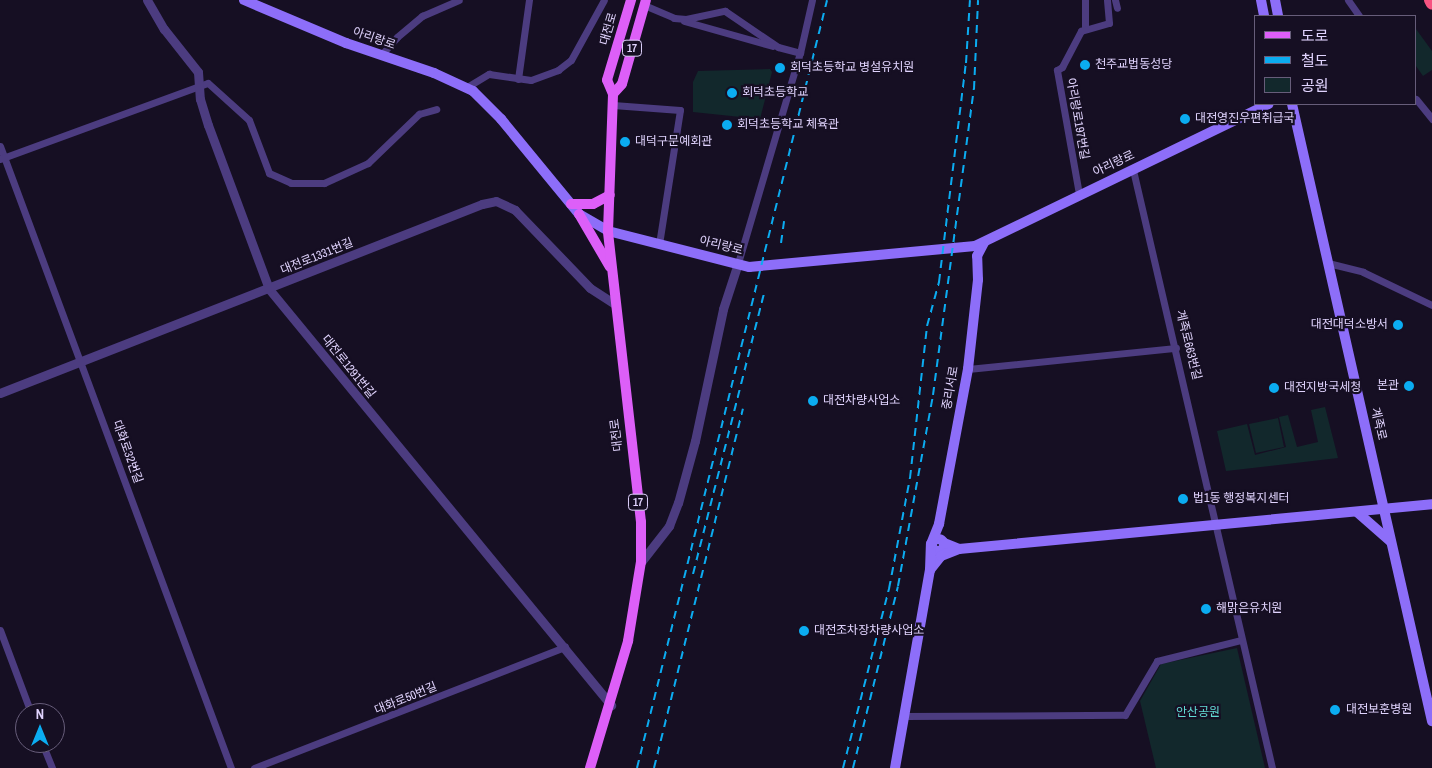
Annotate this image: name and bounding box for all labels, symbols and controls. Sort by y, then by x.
street label: 대전로 [598,11,620,47]
legend [1254,15,1417,105]
street label: 아리랑로 [351,25,397,53]
text: 도로 [1301,25,1329,46]
road number: 17 [621,40,643,56]
text: 철도 [1301,50,1329,71]
place label: 천주교법동성당 [1095,58,1172,72]
marker: 천주교법동성당 [1079,59,1091,71]
place label: 회덕초등학교 병설유치원 [790,61,914,75]
marker: 회덕초등학교 병설유치원 [774,62,786,74]
text: 공원 [1301,75,1329,96]
street label: 아리랑로197번길 [1063,77,1091,161]
place label: 회덕초등학교 [742,86,808,100]
marker: 회덕초등학교 [726,87,738,99]
place label: 대전영진우편취급국 [1195,112,1294,126]
marker: 대전영진우편취급국 [1179,113,1191,125]
place label: 회덕초등학교 체육관 [737,118,839,132]
marker: 회덕초등학교 체육관 [721,119,733,131]
place label: 대덕구문예회관 [635,135,712,149]
marker: 대덕구문예회관 [619,136,631,148]
street label: 아리랑로 [1091,148,1137,180]
street label: 아리랑로 [698,234,744,258]
street label: 대전로1331번길 [279,236,355,278]
street label: 계족로663번길 [1172,309,1204,381]
place label: 대전대덕소방서 [1311,318,1388,332]
marker: 대전대덕소방서 [1392,319,1404,331]
street label: 대전로1291번길 [318,333,378,401]
street label: 중리서로 [940,365,962,411]
place label: 본관 [1377,379,1399,393]
marker: 본관 [1403,380,1415,392]
place label: 대전지방국세청 [1284,381,1361,395]
marker: 대전지방국세청 [1268,382,1280,394]
place label: 대전차량사업소 [823,394,900,408]
marker: 대전차량사업소 [807,395,819,407]
street label: 계족로 [1367,406,1389,442]
street label: 대화로32번길 [109,418,145,486]
street label: 대전로 [608,418,626,452]
place label: 법1동 행정복지센터 [1193,492,1290,506]
marker: 법1동 행정복지센터 [1177,493,1189,505]
road number: 17 [627,494,649,511]
place label: 해맑은유치원 [1216,602,1282,616]
marker: 해맑은유치원 [1200,603,1212,615]
place label: 대전조차장차량사업소 [814,624,924,638]
marker: 대전조차장차량사업소 [798,625,810,637]
street label: 대화로50번길 [373,680,439,718]
north arrow [15,703,65,753]
marker: 대전보훈병원 [1328,703,1342,717]
place label: 대전보훈병원 [1346,703,1412,717]
text: N [36,705,44,723]
park label: 안산공원 [1176,706,1220,720]

